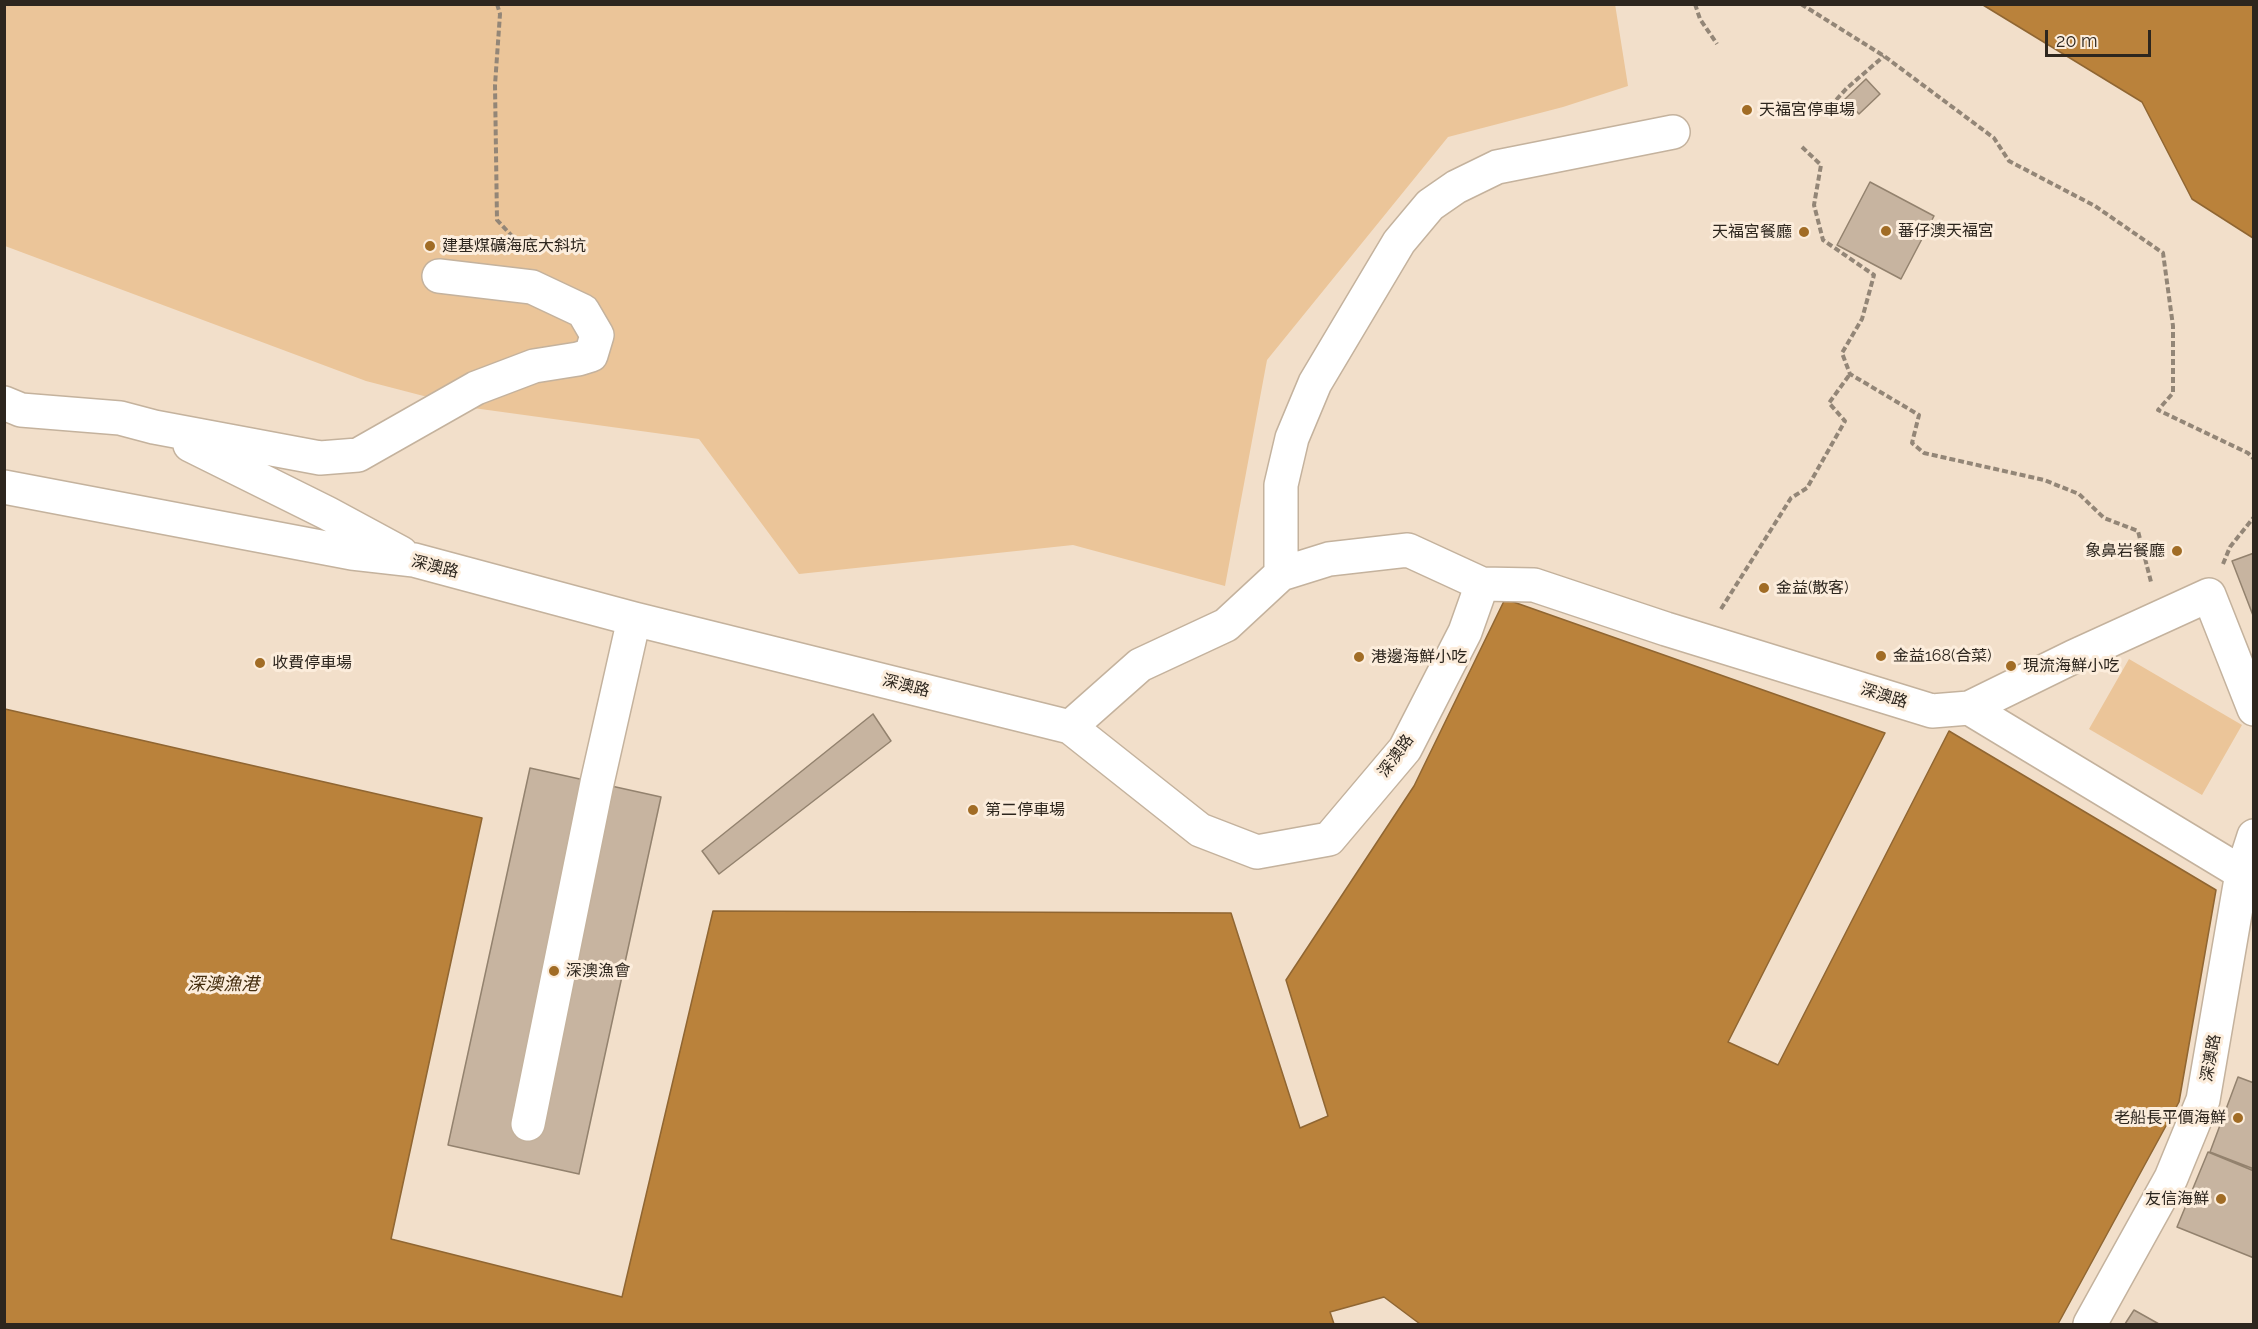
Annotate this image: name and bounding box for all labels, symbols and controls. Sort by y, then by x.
scale bar [2048,18,2154,56]
text: 20 m [2056,30,2098,51]
place label: 天福宮停車場 [1759,100,1855,120]
marker: 天福宮停車場 [1740,103,1754,117]
place label: 蕃仔澳天福宮 [1898,221,1994,241]
place label: 天福宮餐廳 [1712,222,1792,242]
marker: 蕃仔澳天福宮 [1879,224,1893,238]
marker: 天福宮餐廳 [1797,225,1811,239]
place label: 建基煤礦海底大斜坑 [442,236,586,256]
marker: 建基煤礦海底大斜坑 [423,239,437,253]
place label: 象鼻岩餐廳 [2085,541,2165,561]
marker: 象鼻岩餐廳 [2170,544,2184,558]
street label: 深澳路 [409,552,461,582]
place label: 金益(散客) [1776,578,1849,598]
marker: 金益(散客) [1757,581,1771,595]
place label: 金益168(合菜) [1893,646,1992,666]
place label: 港邊海鮮小吃 [1371,647,1467,667]
marker: 金益168(合菜) [1874,649,1888,663]
marker: 港邊海鮮小吃 [1352,650,1366,664]
place label: 收費停車場 [272,653,352,673]
marker: 收費停車場 [253,656,267,670]
place label: 現流海鮮小吃 [2023,656,2119,676]
marker: 現流海鮮小吃 [2004,659,2018,673]
street label: 深澳路 [880,671,932,701]
street label: 深澳路 [1858,680,1910,712]
street label: 深澳路 [1374,731,1418,781]
place label: 第二停車場 [985,800,1065,820]
marker: 第二停車場 [966,803,980,817]
place label: 深澳漁會 [566,961,630,981]
marker: 深澳漁會 [547,964,561,978]
water label: 深澳漁港 [187,974,259,996]
street label: 深澳路 [2197,1033,2225,1083]
place label: 老船長平價海鮮 [2114,1108,2226,1128]
marker: 老船長平價海鮮 [2231,1111,2245,1125]
place label: 友信海鮮 [2145,1189,2209,1209]
marker: 友信海鮮 [2214,1192,2228,1206]

